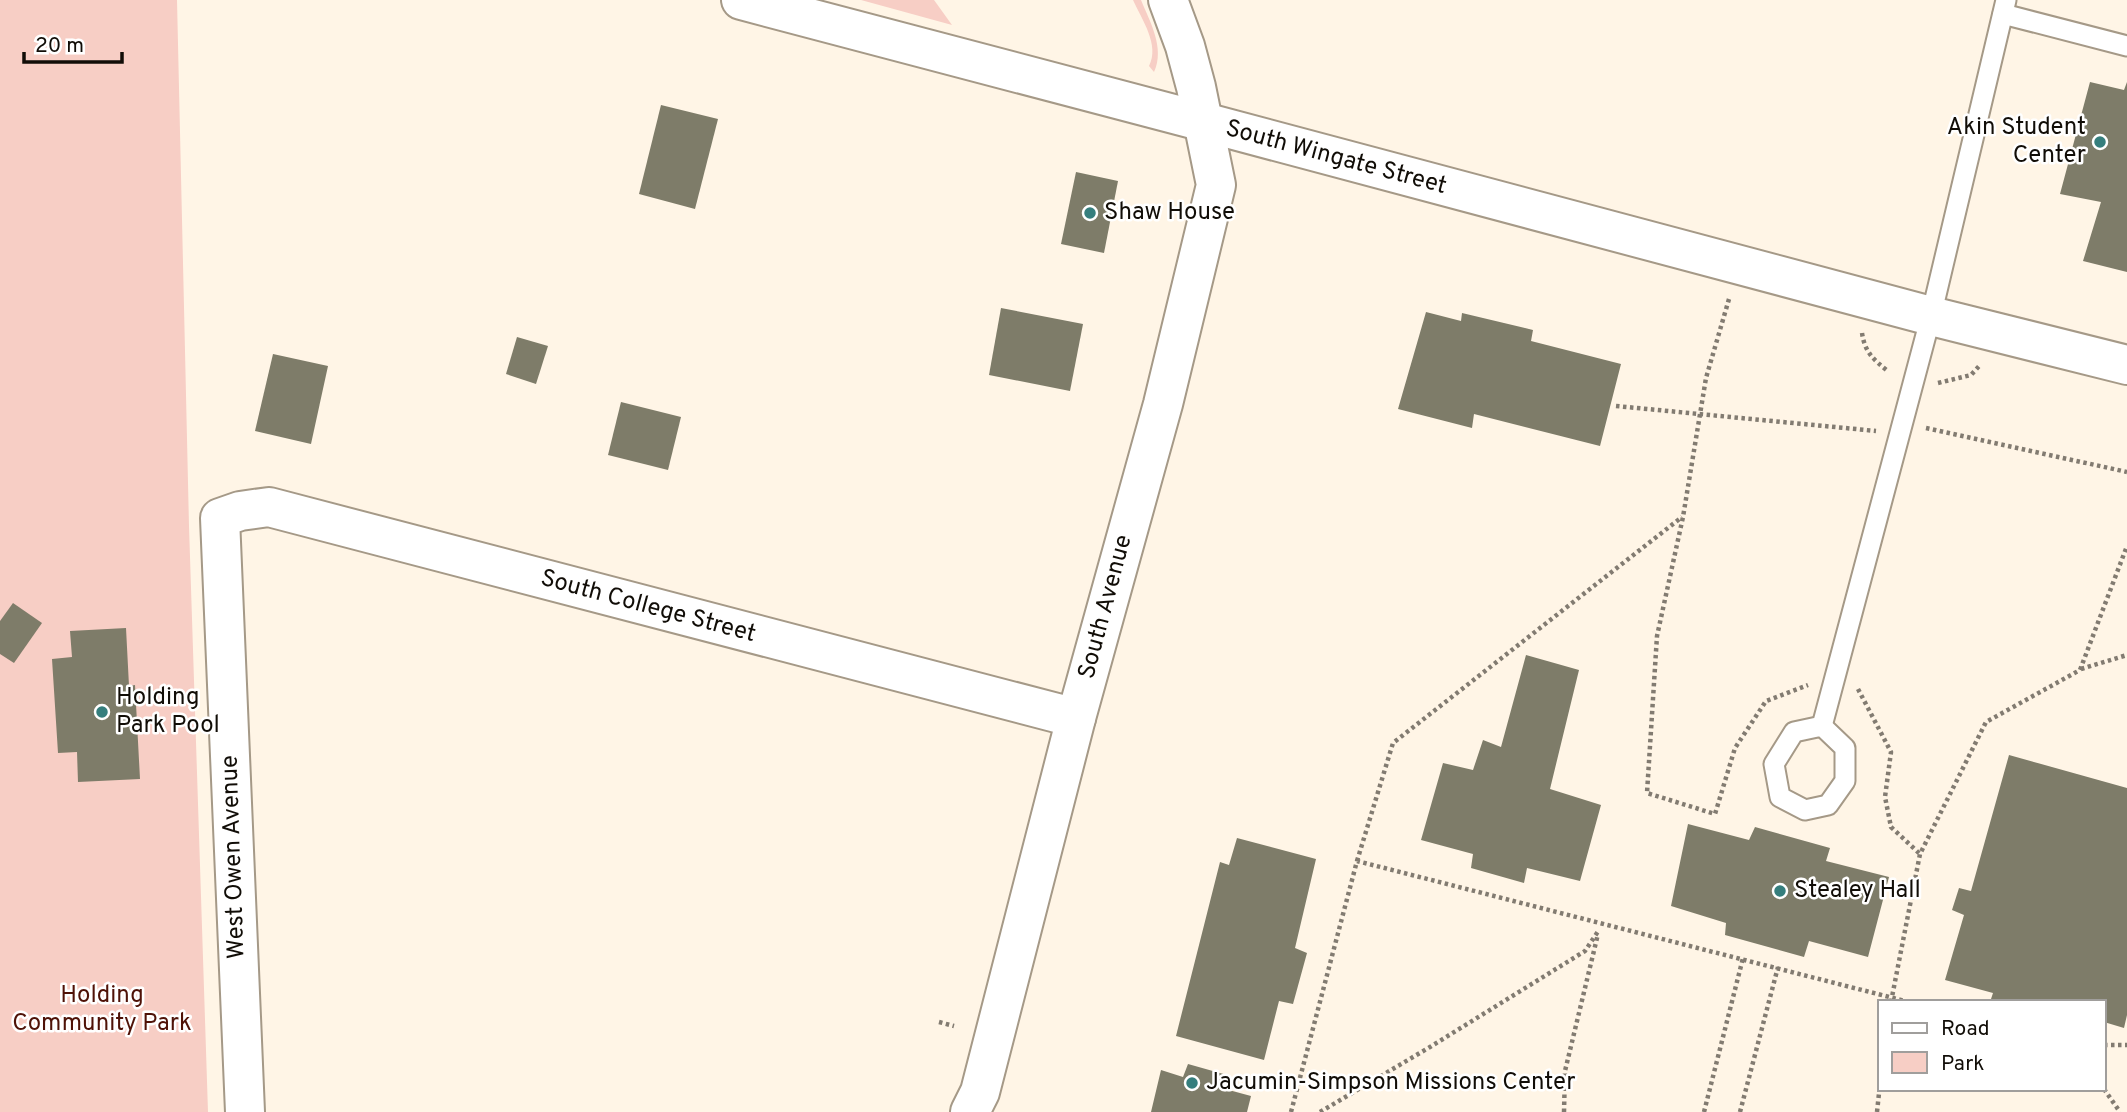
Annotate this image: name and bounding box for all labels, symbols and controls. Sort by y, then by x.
scale bar [24,21,122,65]
text: 20 m [35,33,84,60]
place label: Akin Student Center [1947,113,2086,171]
street label: South Wingate Street [1222,114,1450,202]
marker: Akin Student Center [2092,134,2108,150]
place label: Shaw House [1104,198,1235,228]
marker: Shaw House [1082,205,1098,221]
street label: South Avenue [1072,532,1140,682]
street label: South College Street [537,564,759,650]
place label: Holding Park Pool [116,683,220,741]
marker: Holding Park Pool [94,704,110,720]
street label: West Owen Avenue [215,755,253,959]
place label: Stealey Hall [1794,876,1921,906]
marker: Stealey Hall [1772,883,1788,899]
park label: Holding Community Park [12,981,192,1039]
legend [1878,1000,2106,1091]
text: Road [1941,1016,1990,1043]
text: Park [1941,1051,1984,1078]
place label: Jacumin-Simpson Missions Center [1206,1068,1576,1098]
marker: Jacumin-Simpson Missions Center [1184,1075,1200,1091]

